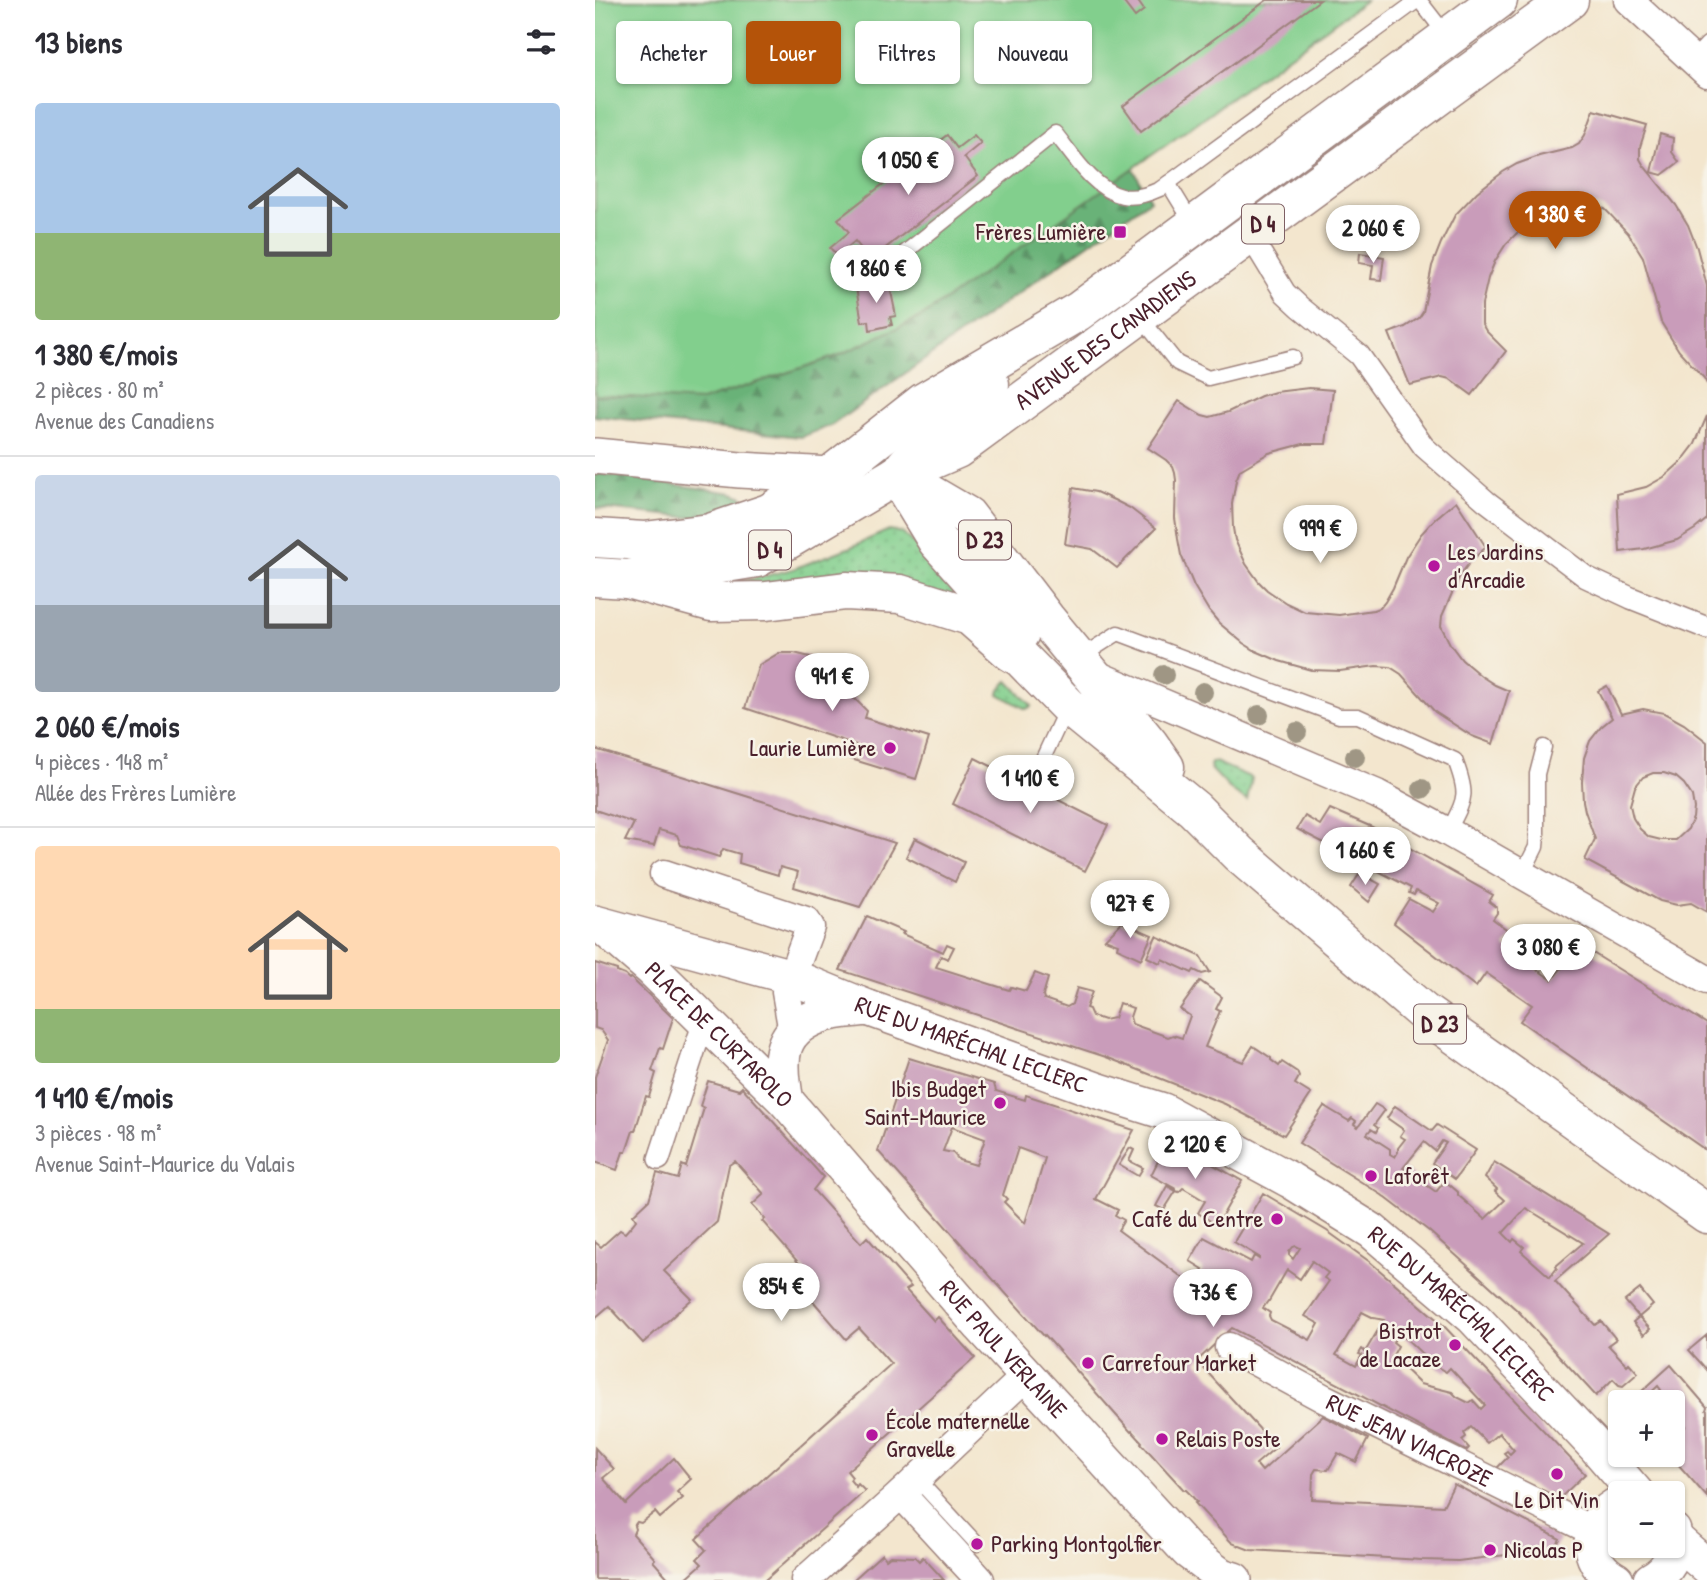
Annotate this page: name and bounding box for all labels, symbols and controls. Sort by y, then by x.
chip: Acheter [616,21,732,84]
chip: Louer [746,21,841,84]
chip: Filtres [855,21,960,84]
chip: Nouveau [974,21,1092,84]
text: 13 biens [35,22,122,62]
icon: filters [522,23,560,61]
pin: 1 050 € [843,138,973,197]
text: 1 050 € [878,144,938,175]
icon: home [235,149,361,275]
pin: 1 380 € [1490,191,1620,251]
text: 1 380 € [1525,198,1585,229]
road number: D 4 [1242,204,1284,244]
pin: 2 060 € [1308,205,1438,265]
text: 2 060 € [1342,212,1404,243]
place label: Frères Lumière [975,215,1106,247]
marker: Frères Lumière [1112,224,1128,240]
pin: 1 860 € [811,246,941,305]
text: 1 860 € [846,252,906,283]
street label: AVENUE DES CANADIENS [1008,262,1202,416]
text: 1 380 €/mois [35,334,177,374]
text: 2 pièces · 80 m² [35,374,164,405]
text: Avenue des Canadiens [35,405,214,436]
pin: 999 € [1271,505,1369,565]
text: 999 € [1299,512,1341,543]
road number: D 23 [959,520,1011,560]
icon: home [235,521,361,647]
road number: D 4 [749,530,791,570]
place label: Les Jardins d'Arcadie [1448,535,1544,595]
marker: Les Jardins d'Arcadie [1426,558,1442,574]
pin: 941 € [783,654,881,713]
text: 941 € [811,660,853,691]
text: 2 060 €/mois [35,706,180,746]
place label: Laurie Lumière [750,731,876,763]
marker: Laurie Lumière [882,740,898,756]
text: 4 pièces · 148 m² [35,746,168,777]
pin: 1 410 € [965,756,1095,815]
text: 1 410 € [1001,762,1059,793]
text: Allée des Frères Lumière [35,777,237,808]
pin: 1 660 € [1300,828,1430,887]
text: 1 660 € [1336,834,1394,865]
pin: 927 € [1081,880,1179,940]
text: 927 € [1107,887,1153,918]
icon: home [235,892,361,1018]
pin: 3 080 € [1483,925,1613,984]
text: 3 080 € [1517,931,1579,962]
street label: PLACE DE CURTAROLO [639,954,801,1114]
street label: RUE DU MARÉCHAL LECLERC [851,987,1092,1101]
road number: D 23 [1414,1004,1466,1044]
place label: Ibis Budget Saint-Maurice [865,1072,987,1132]
text: 1 410 €/mois [35,1077,173,1117]
marker: Ibis Budget Saint-Maurice [992,1095,1008,1111]
text: 3 pièces · 98 m² [35,1117,161,1148]
pin: 2 120 € [1130,1122,1260,1181]
text: 2 120 € [1164,1128,1226,1159]
text: Avenue Saint-Maurice du Valais [35,1148,295,1179]
place label: Laforêt [1385,1159,1449,1191]
marker: Laforêt [1363,1168,1379,1184]
place label: Café du Centre [1132,1202,1263,1234]
marker: Café du Centre [1269,1211,1285,1227]
street label: RUE DU MARÉCHAL LECLERC [1362,1218,1562,1408]
pin: 854 € [732,1264,830,1323]
text: 854 € [759,1270,803,1301]
pin: 736 € [1164,1270,1262,1329]
street label: RUE PAUL VERLAINE [933,1273,1075,1425]
text: 736 € [1189,1276,1237,1307]
place label: Bistrot de Lacaze [1360,1314,1442,1374]
marker: Bistrot de Lacaze [1447,1337,1463,1353]
place label: Carrefour Market [1102,1346,1257,1378]
marker: Carrefour Market [1080,1355,1096,1371]
street label: RUE JEAN VIACROZE [1321,1385,1498,1494]
map controls [1608,1390,1685,1558]
button: + [1608,1390,1685,1467]
place label: École maternelle Gravelle [886,1404,1031,1464]
place label: Relais Poste [1176,1422,1281,1454]
marker: École maternelle Gravelle [864,1427,880,1443]
marker: Relais Poste [1154,1431,1170,1447]
marker: Le Dit Vin [1549,1466,1565,1482]
button: − [1608,1481,1685,1558]
place label: Le Dit Vin [1515,1483,1599,1515]
place label: Parking Montgolfier [991,1527,1162,1559]
place label: Nicolas P [1504,1533,1583,1565]
marker: Parking Montgolfier [969,1536,985,1552]
marker: Nicolas P [1482,1542,1498,1558]

